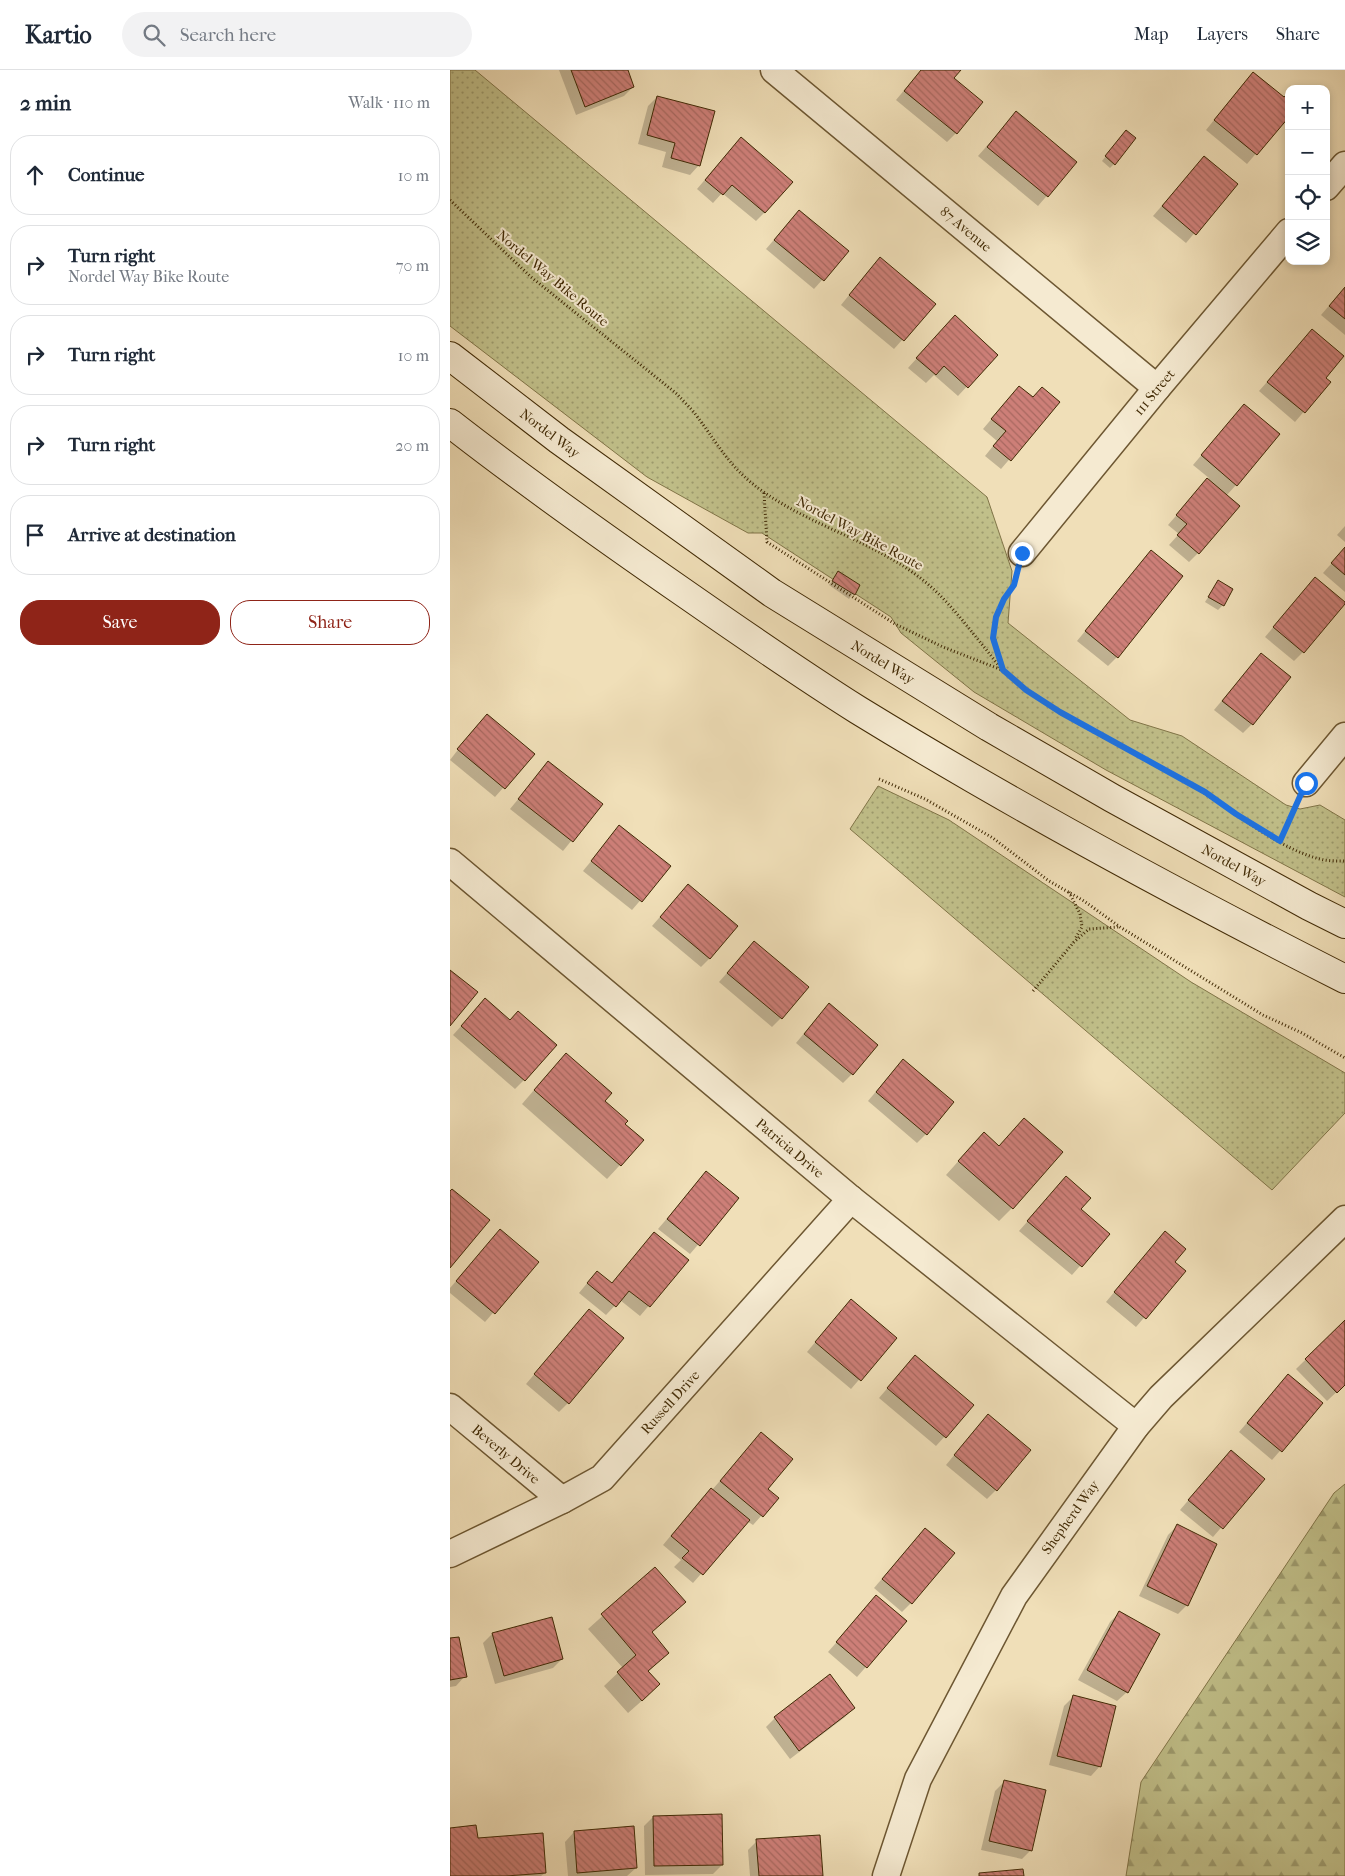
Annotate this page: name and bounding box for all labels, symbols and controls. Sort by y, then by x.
search box [122,12,472,57]
text: Kartio [25,21,92,49]
icon: search [140,21,168,49]
text: Search here [180,24,276,46]
text: Map [1134,24,1168,45]
text: Layers [1196,24,1248,45]
text: Share [1276,24,1320,45]
map controls [1285,85,1330,265]
button: + [1285,85,1330,130]
text: 2 min [20,91,71,115]
text: Walk · 110 m [348,93,430,112]
button: − [1285,130,1330,175]
icon: ahead [21,161,49,189]
text: Continue [68,164,144,186]
text: 10 m [398,166,429,185]
button: locate [1285,175,1330,220]
street label: 87 Avenue [936,203,995,256]
button: layers [1285,220,1330,265]
street label: Nordel Way Bike Route [493,227,612,330]
text: Turn right [68,245,155,267]
icon: right [21,251,49,279]
text: 70 m [396,256,429,275]
text: Nordel Way Bike Route [68,267,229,286]
icon: right [21,341,49,369]
text: Turn right [68,344,155,366]
text: 10 m [398,346,429,365]
street label: 111 Street [1130,366,1179,419]
street label: Nordel Way [516,405,584,462]
icon: right [21,431,49,459]
text: Turn right [68,434,155,456]
text: 20 m [395,436,429,455]
street label: Nordel Way Bike Route [794,493,926,574]
icon: arrive [21,521,49,549]
text: Arrive at destination [68,524,236,546]
route end [1011,542,1034,565]
button: Save [20,600,220,645]
button: Share [230,600,430,645]
street label: Nordel Way [848,637,918,688]
route start [1295,772,1318,795]
street label: Nordel Way [1199,841,1269,890]
street label: Patricia Drive [752,1115,827,1182]
street label: Russell Drive [637,1367,704,1438]
street label: Beverly Drive [468,1421,543,1488]
street label: Shepherd Way [1038,1477,1103,1557]

